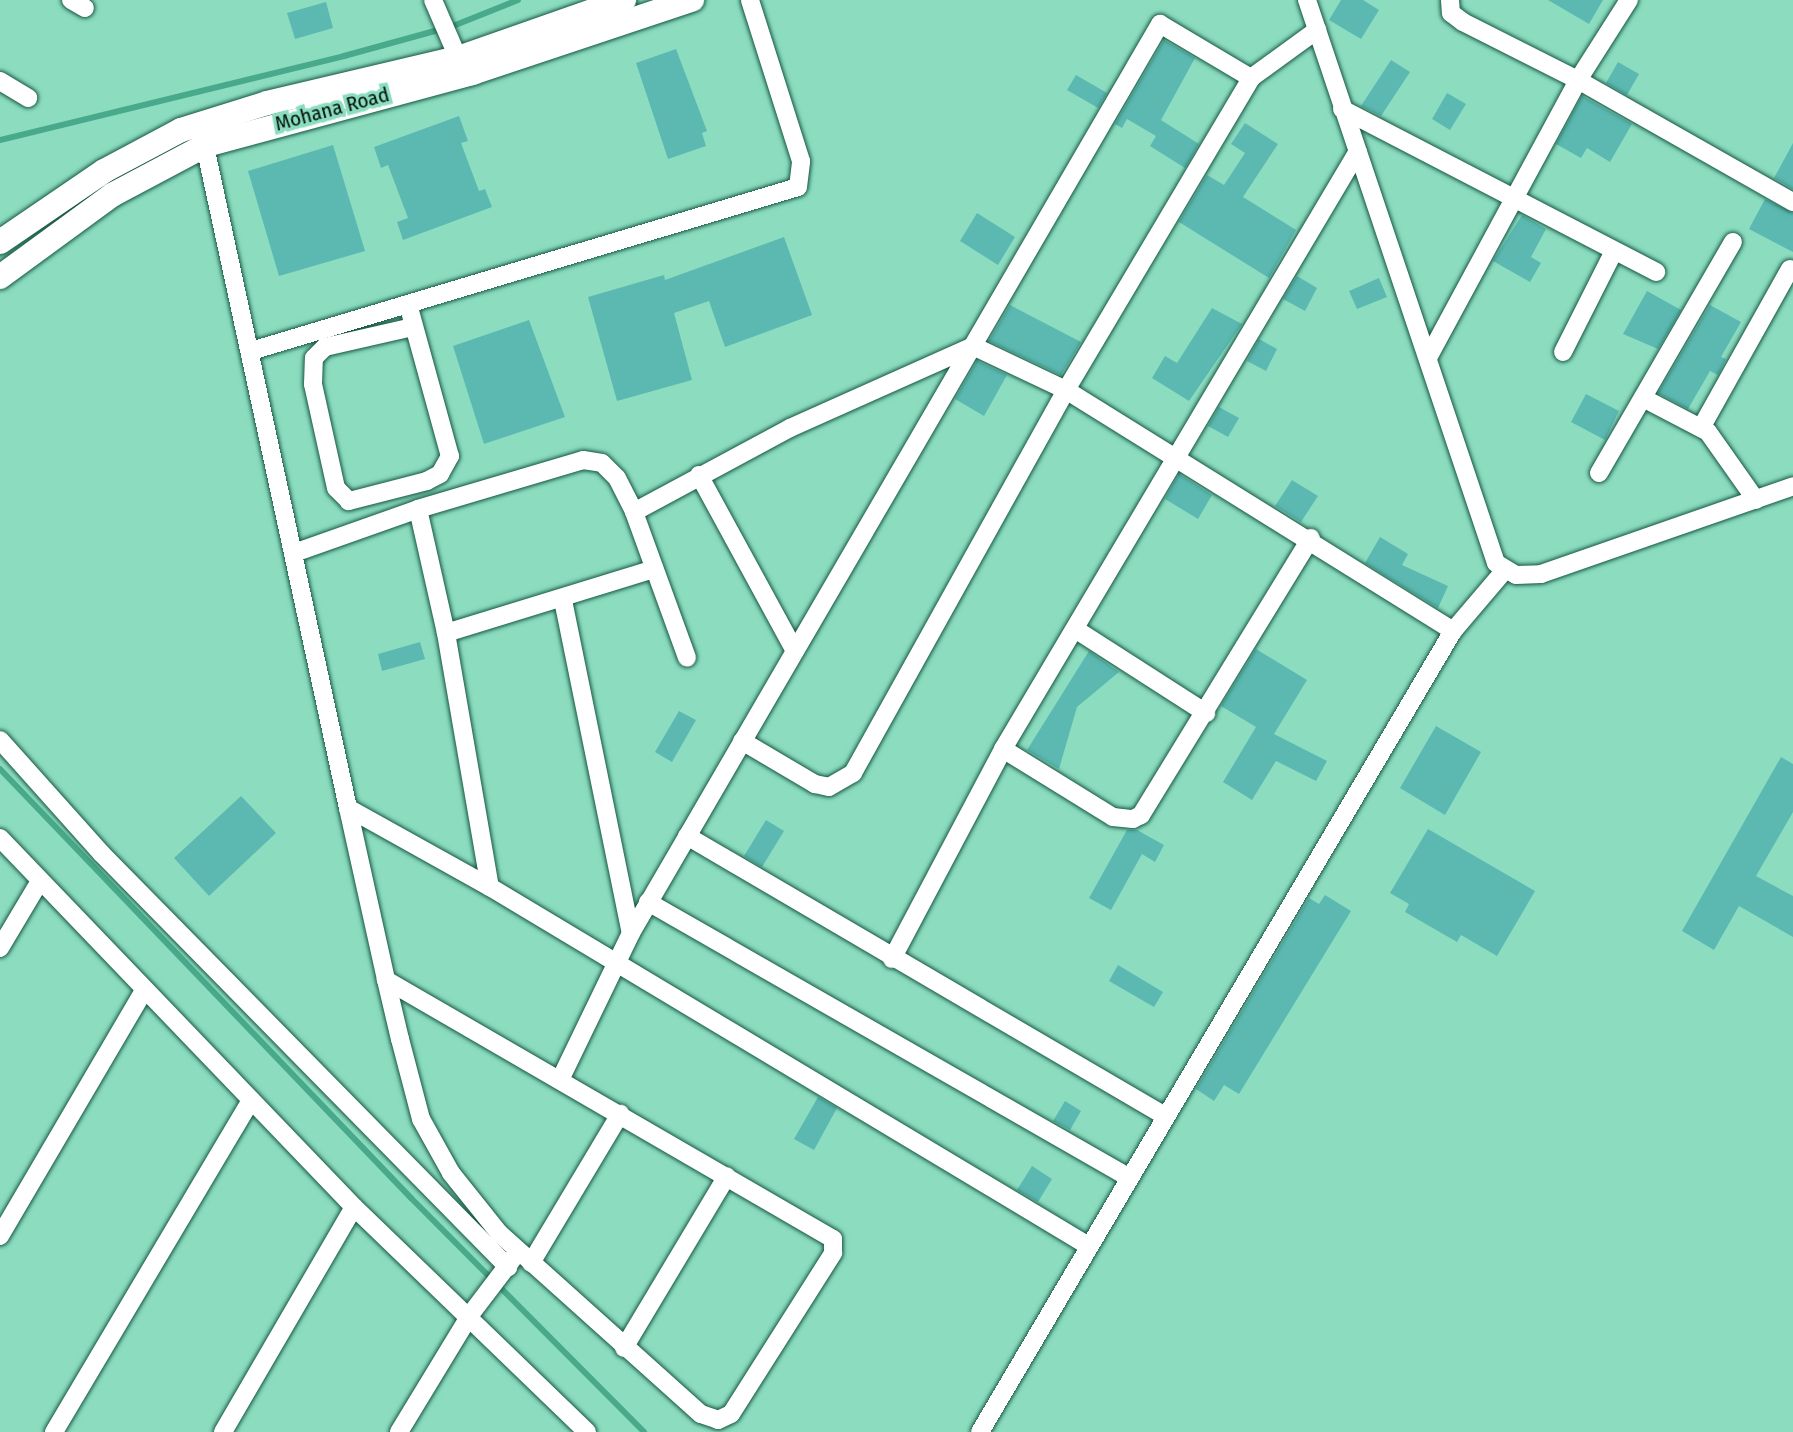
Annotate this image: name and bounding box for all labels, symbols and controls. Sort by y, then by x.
street label: Mohana Road [272,82,392,136]

